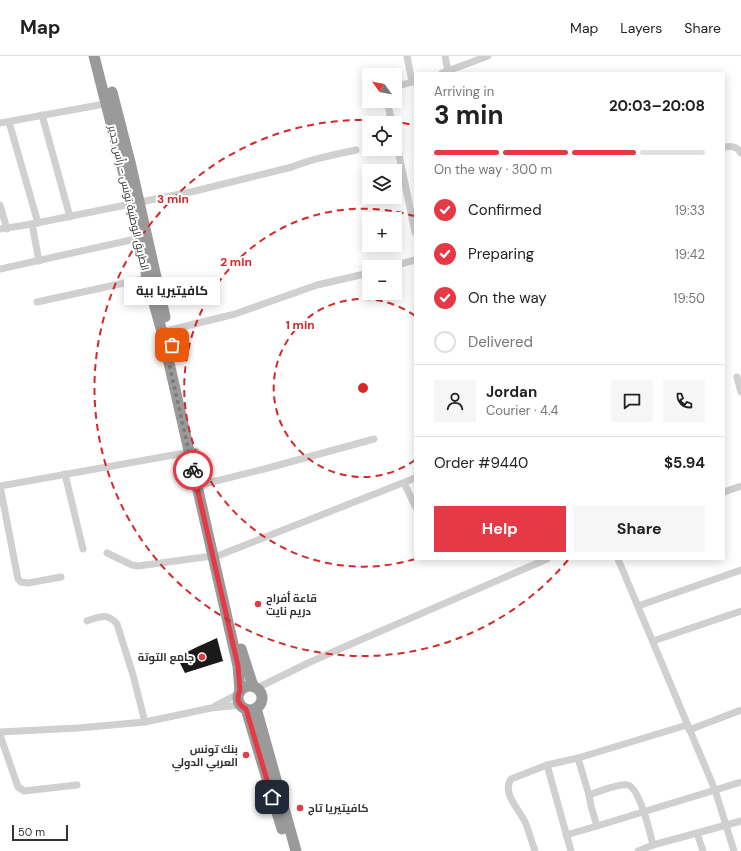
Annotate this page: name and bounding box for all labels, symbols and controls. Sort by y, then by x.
text: Map [20,15,60,40]
text: Map [570,19,598,37]
text: Layers [620,19,662,37]
text: Share [684,19,721,37]
north arrow [362,68,402,108]
map controls [362,68,402,300]
text: Arriving in [434,83,494,100]
text: 20:03–20:08 [609,96,705,116]
text: 3 min [434,98,503,132]
button: locate [362,116,402,156]
street label: الطريق الوطنية تونس - رأس جدير [105,123,153,272]
text: On the way · 300 m [434,161,552,178]
button: layers [362,164,402,204]
text: 3 min [157,191,189,207]
icon: check [434,199,456,221]
text: Confirmed [468,200,542,220]
text: 19:33 [675,202,705,219]
button: + [362,212,402,252]
icon: check [434,243,456,265]
text: Preparing [468,244,534,264]
text: 19:42 [675,246,705,263]
text: 2 min [220,254,252,270]
button: − [362,260,402,300]
callout: كافيتيريا بية [124,277,220,305]
text: كافيتيريا بية [136,282,208,299]
icon: check [434,287,456,309]
text: On the way [468,288,547,308]
text: 19:50 [673,290,705,307]
text: 1 min [285,317,315,333]
pin [155,328,189,362]
text: Delivered [468,332,533,352]
icon: bag [161,334,183,356]
button: person [434,380,476,422]
button: chat [611,380,653,422]
button: phone [663,380,705,422]
centre of rings [356,381,370,395]
text: Jordan [486,382,537,402]
text: Courier · 4.4 [486,402,558,419]
courier [173,450,213,490]
text: Order #9440 [434,453,528,473]
text: $5.94 [664,453,705,473]
icon: bike [182,459,204,481]
button: Help [434,506,566,552]
button: Share [574,506,705,552]
place label: قاعة أفراح دريم نايت [266,591,317,619]
marker: قاعة أفراح دريم نايت [253,599,263,609]
place label: جامع التوتة [138,650,194,665]
marker: جامع التوتة [197,652,207,662]
place label: بنك تونس العربي الدولي [172,742,238,772]
marker: بنك تونس العربي الدولي [241,750,251,760]
pin [255,780,289,814]
icon: home [261,786,283,808]
place label: كافيتيريا تاج [308,801,369,816]
marker: كافيتيريا تاج [295,803,305,813]
scale bar [12,823,68,842]
text: 50 m [18,825,45,839]

